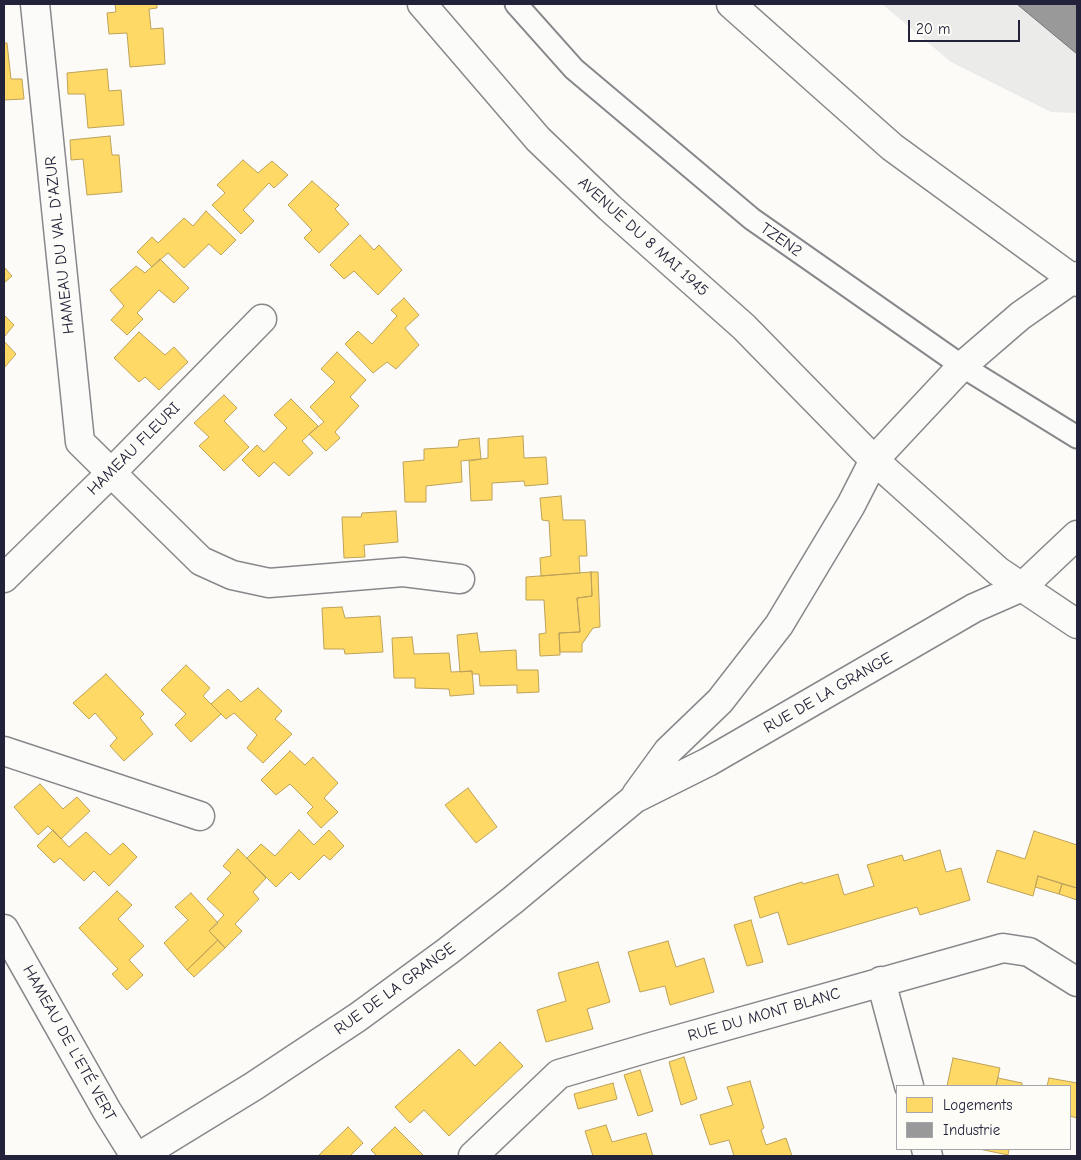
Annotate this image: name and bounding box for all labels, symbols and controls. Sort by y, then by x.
scale bar [911,10,1024,42]
text: 20 m [916,20,950,38]
street label: HAMEAU DU VAL D'AZUR [41,155,79,335]
street label: AVENUE DU 8 MAI 1945 [574,173,712,301]
street label: TZEN2 [757,219,805,261]
street label: HAMEAU FLEURI [84,399,184,499]
street label: RUE DE LA GRANGE [760,648,896,738]
street label: RUE DE LA GRANGE [331,939,459,1039]
street label: HAMEAU DE L'ETÉ VERT [18,962,120,1124]
street label: RUE DU MONT BLANC [686,984,842,1046]
legend [896,1085,1071,1150]
text: Logements [943,1096,1012,1114]
text: Industrie [943,1121,1000,1139]

